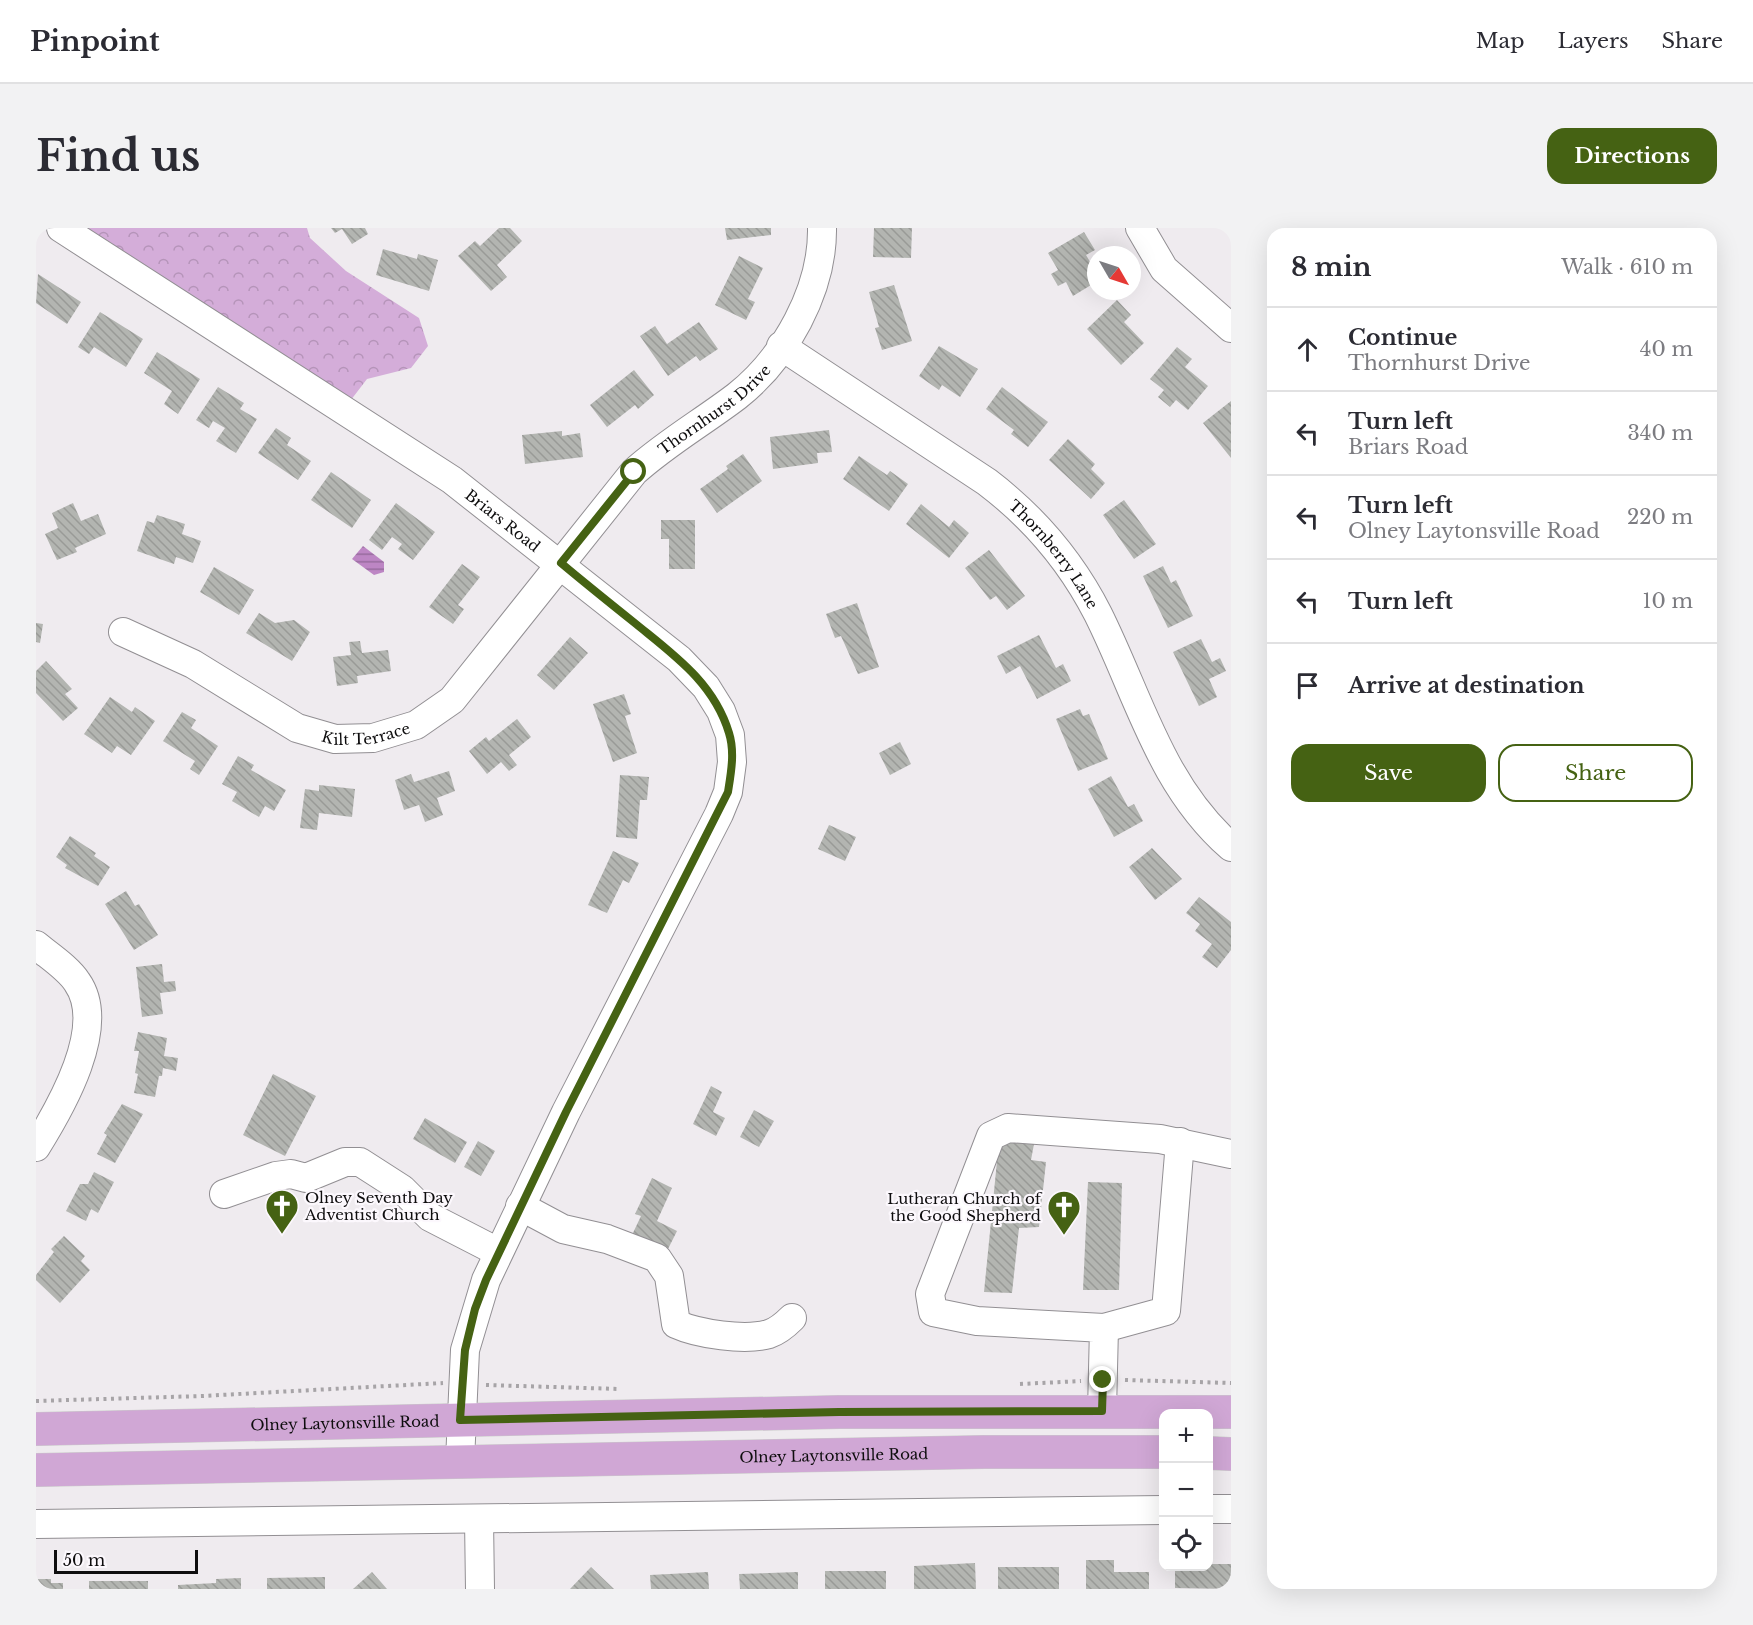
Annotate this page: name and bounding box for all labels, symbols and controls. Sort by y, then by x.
text: Pinpoint [30,24,160,59]
text: Map [1476,28,1525,54]
text: Layers [1558,28,1629,54]
text: Share [1662,28,1723,54]
button: Directions [1547,128,1717,184]
text: Find us [36,130,200,182]
north arrow [1087,246,1141,300]
text: 8 min [1291,251,1371,283]
text: Walk · 610 m [1561,255,1693,279]
text: Continue [1348,324,1457,351]
icon: ahead [1291,333,1324,366]
text: 40 m [1640,337,1693,361]
text: Thornhurst Drive [1348,351,1530,375]
street label: Thornhurst Drive [654,360,774,458]
text: Turn left [1348,408,1453,435]
icon: left [1291,417,1324,450]
text: 340 m [1628,421,1693,445]
text: Briars Road [1348,435,1468,459]
route start [620,458,646,484]
street label: Briars Road [462,485,544,556]
text: Turn left [1348,492,1453,519]
street label: Thornberry Lane [1005,495,1103,612]
icon: left [1291,501,1324,534]
text: 220 m [1627,505,1693,529]
text: Olney Laytonsville Road [1348,519,1600,543]
icon: left [1291,585,1324,618]
text: Turn left [1348,588,1453,615]
text: 10 m [1643,589,1693,613]
icon: arrive [1291,669,1324,702]
text: Arrive at destination [1348,672,1585,699]
street label: Kilt Terrace [319,718,412,749]
button: Save [1291,744,1486,802]
button: Share [1498,744,1693,802]
church icon: Olney Seventh Day Adventist Church [264,1188,300,1235]
place label: Olney Seventh Day Adventist Church [304,1188,453,1224]
place label: Lutheran Church of the Good Shepherd [887,1189,1043,1225]
church icon: Lutheran Church of the Good Shepherd [1046,1189,1082,1236]
route end [1089,1366,1115,1392]
map controls [1159,1409,1213,1571]
button: + [1159,1409,1213,1463]
street label: Olney Laytonsville Road [250,1411,440,1434]
street label: Olney Laytonsville Road [739,1444,929,1466]
button: − [1159,1463,1213,1517]
button: locate [1159,1517,1213,1571]
scale bar [54,1547,198,1574]
text: 50 m [63,1550,105,1570]

